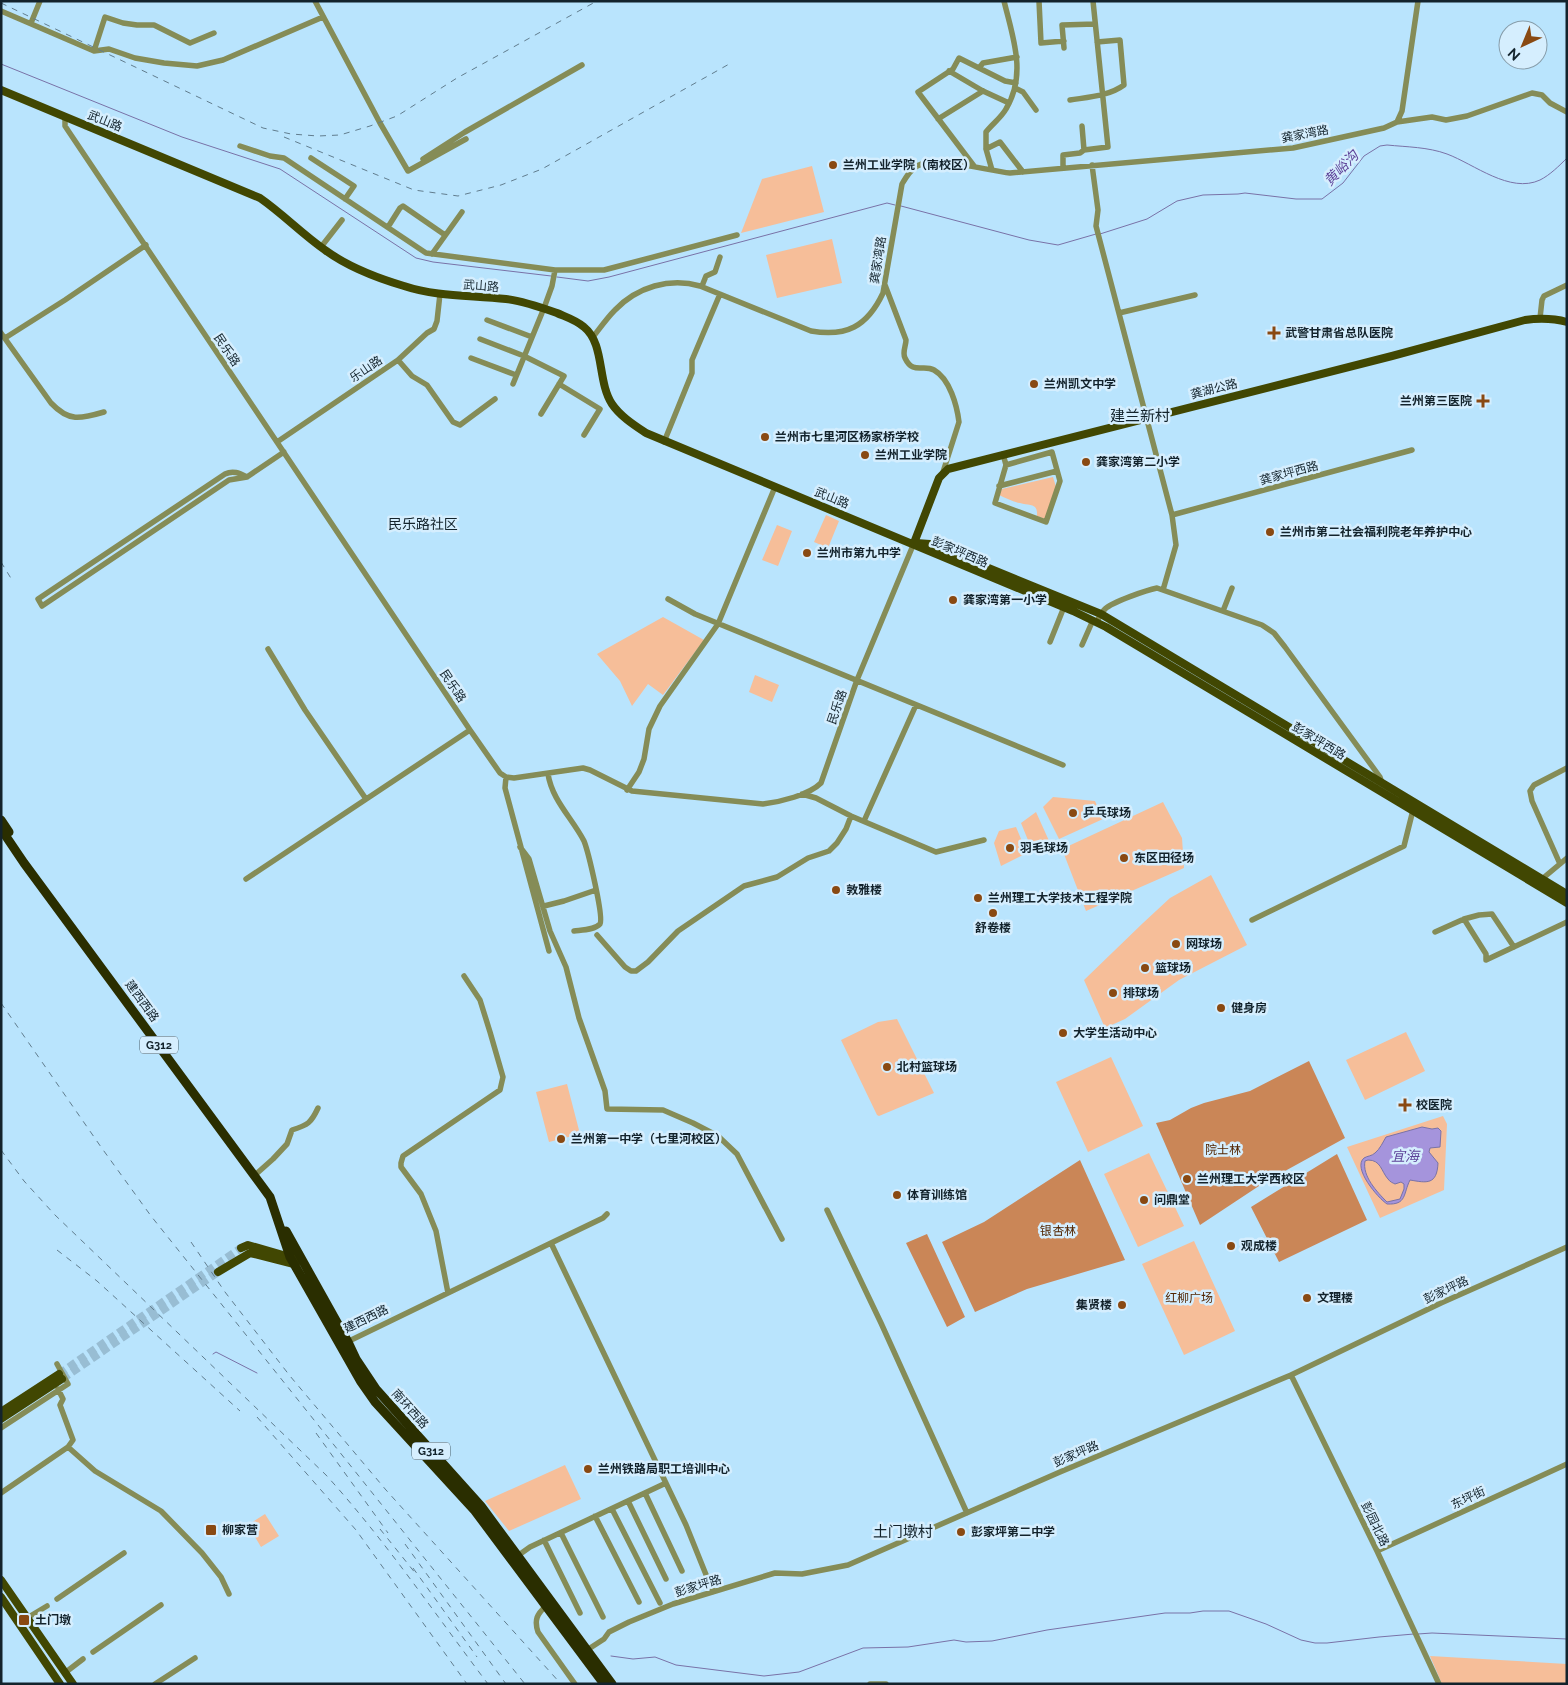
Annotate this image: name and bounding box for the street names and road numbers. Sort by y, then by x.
street label: 武山路 [86,108,124,134]
street label: 龚家湾路 [1280,123,1330,145]
street label: 龚家湾路 [867,235,889,285]
street label: 武山路 [463,278,499,294]
street label: 民乐路 [211,331,243,369]
street label: 乐山路 [347,353,385,385]
street label: 龚湖公路 [1189,376,1239,402]
street label: 龚家坪西路 [1258,458,1320,488]
street label: 武山路 [813,485,851,511]
street label: 彭家坪西路 [930,534,990,570]
street label: 民乐路 [437,667,469,705]
street label: 民乐路 [825,688,849,726]
street label: 彭家坪西路 [1290,720,1348,762]
street label: 建西西路 [122,977,162,1025]
road number: G312 [140,1036,178,1054]
street label: 彭家坪路 [1421,1274,1471,1306]
street label: 建西西路 [341,1302,391,1336]
street label: 南环西路 [389,1386,431,1432]
street label: 彭家坪路 [1051,1438,1101,1470]
road number: G312 [412,1442,450,1460]
street label: 东坪街 [1449,1484,1487,1512]
street label: 彭园北路 [1358,1499,1392,1549]
street label: 彭家坪路 [673,1572,723,1600]

